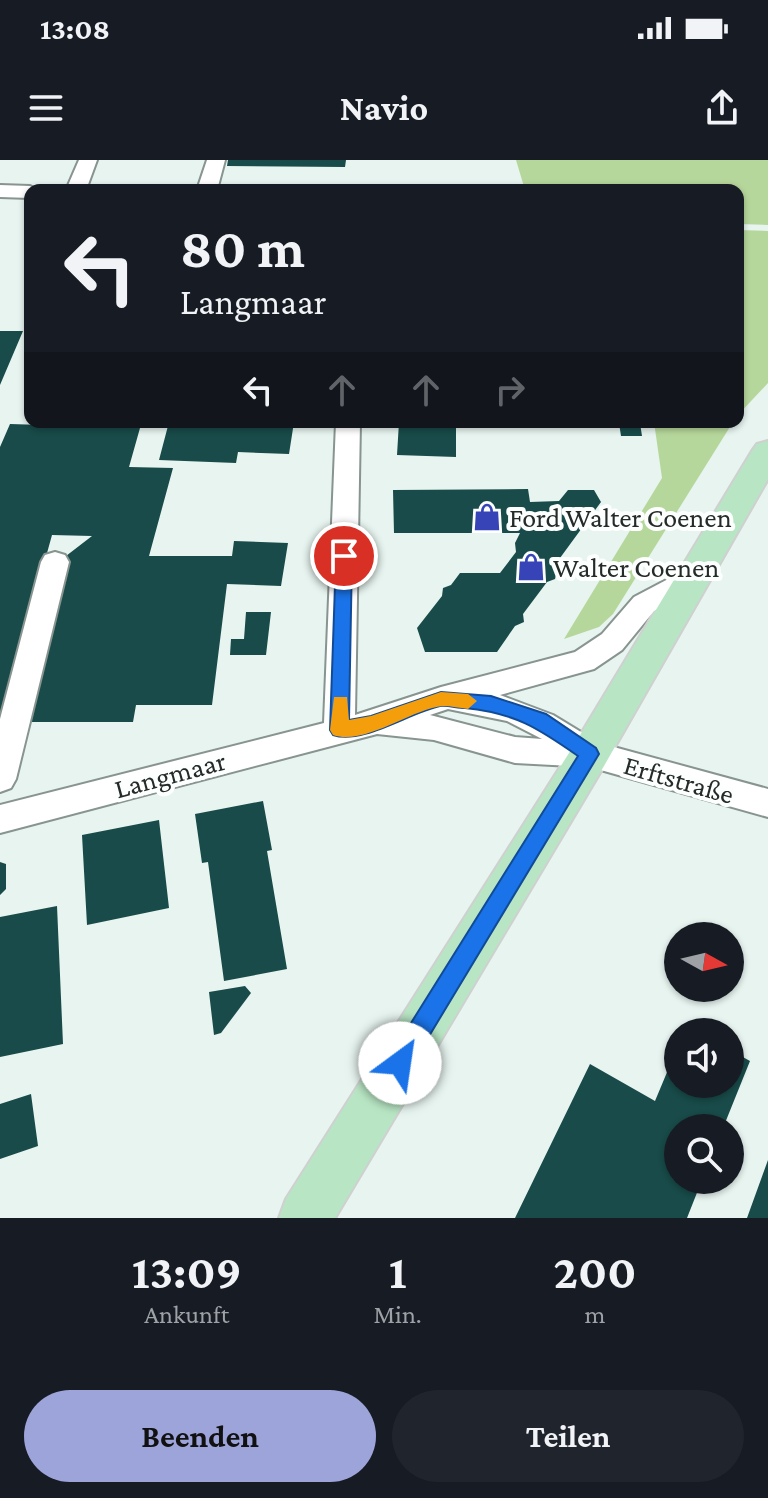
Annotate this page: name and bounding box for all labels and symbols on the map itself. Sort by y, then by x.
shop icon: Ford Walter Coenen [472,502,502,532]
place label: Ford Walter Coenen [509,502,732,533]
pin [310,522,378,590]
shop icon: Walter Coenen [516,552,546,582]
place label: Walter Coenen [553,552,719,583]
street label: Langmaar [111,745,229,804]
street label: Erftstraße [620,749,737,810]
north arrow [664,922,744,1002]
position arrow [358,1021,442,1105]

